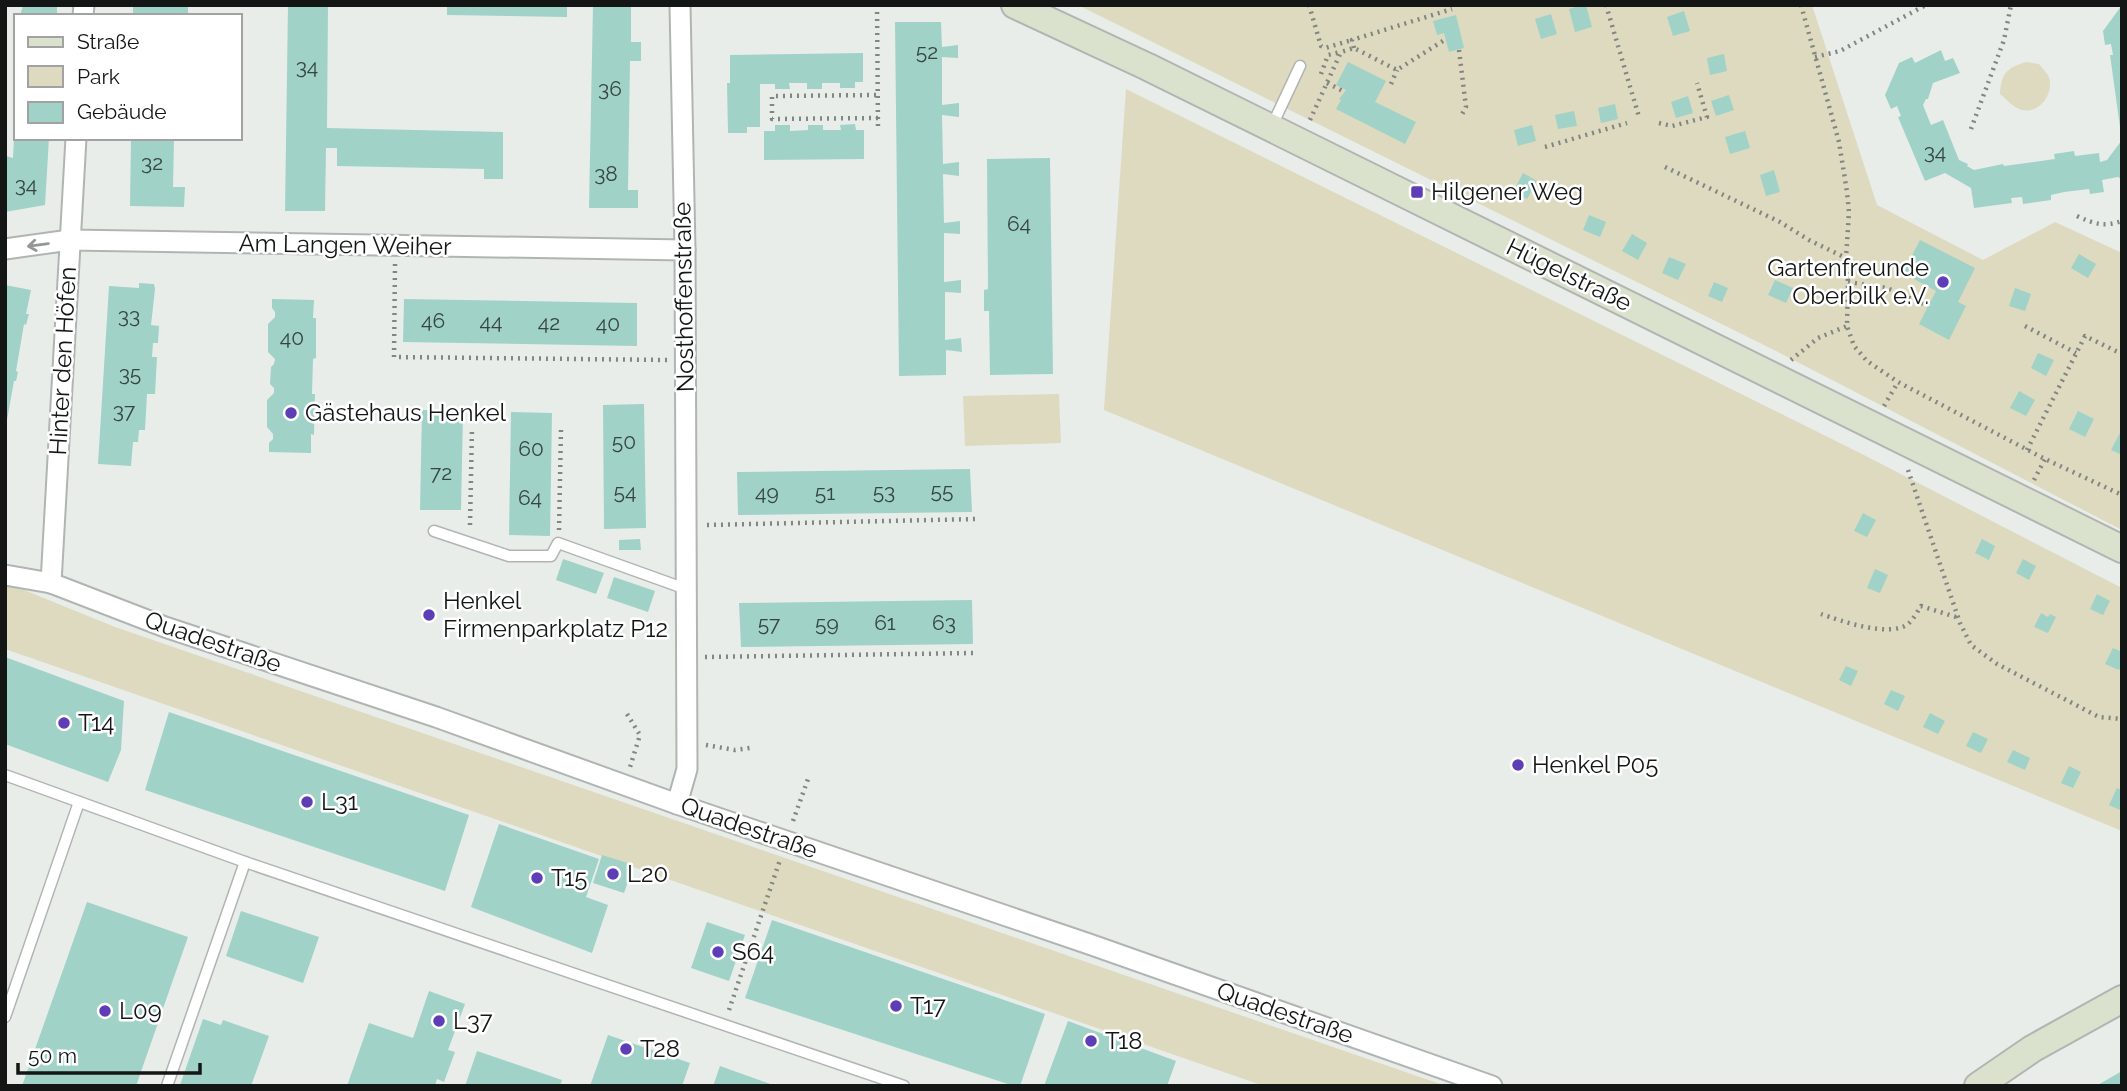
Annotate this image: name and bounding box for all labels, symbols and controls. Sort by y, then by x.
legend [14,14,242,140]
text: Straße [77,29,139,54]
house number: 52 [916,39,938,64]
house number: 34 [296,54,318,79]
text: Park [77,64,120,89]
house number: 36 [598,76,622,101]
text: Gebäude [77,99,167,124]
house number: 34 [1924,139,1946,164]
house number: 32 [141,150,163,175]
house number: 38 [594,161,618,186]
house number: 34 [15,172,37,197]
place label: Hilgener Weg [1431,177,1583,206]
marker: Hilgener Weg [1409,184,1425,200]
street label: Nosthoffenstraße [667,202,700,392]
house number: 64 [1007,211,1031,236]
street label: Am Langen Weiher [238,228,452,261]
street label: Hügelstraße [1502,232,1637,317]
one-way arrow [27,239,50,252]
place label: Gartenfreunde Oberbilk e.V. [1767,253,1929,310]
street label: Hinter den Höfen [43,266,82,456]
marker: Gartenfreunde Oberbilk e.V. [1935,274,1951,290]
house number: 33 [118,303,140,328]
house number: 46 [421,308,445,333]
house number: 44 [480,309,502,334]
house number: 42 [538,310,560,335]
house number: 40 [596,311,620,336]
house number: 40 [280,325,304,350]
house number: 35 [119,361,141,386]
house number: 37 [113,398,136,423]
place label: Gästehaus Henkel [305,398,507,427]
marker: Gästehaus Henkel [283,405,299,421]
house number: 50 [612,429,636,454]
house number: 60 [518,436,544,461]
house number: 72 [430,460,452,485]
house number: 55 [931,478,953,503]
house number: 54 [614,479,636,504]
house number: 53 [873,479,895,504]
house number: 49 [755,480,779,505]
house number: 51 [815,480,835,505]
house number: 64 [518,485,542,510]
place label: Henkel Firmenparkplatz P12 [443,586,668,643]
street label: Quadestraße [141,605,285,678]
marker: Henkel Firmenparkplatz P12 [421,607,437,623]
house number: 61 [874,610,896,635]
house number: 63 [932,610,956,635]
house number: 57 [758,611,781,636]
house number: 59 [815,611,839,636]
place label: T14 [78,708,114,737]
marker: T14 [56,715,72,731]
place label: Henkel P05 [1532,750,1658,779]
marker: Henkel P05 [1510,757,1526,773]
place label: L31 [321,787,358,816]
street label: Quadestraße [677,791,821,864]
marker: L31 [299,794,315,810]
place label: L20 [627,859,668,888]
place label: T15 [551,863,587,892]
marker: L20 [605,866,621,882]
marker: T15 [529,870,545,886]
place label: S64 [732,937,774,966]
marker: S64 [710,944,726,960]
street label: Quadestraße [1213,976,1357,1049]
place label: T17 [910,991,946,1020]
place label: L09 [119,996,162,1025]
marker: T17 [888,998,904,1014]
marker: L09 [97,1003,113,1019]
place label: L37 [453,1006,493,1035]
marker: L37 [431,1013,447,1029]
place label: T18 [1105,1026,1142,1055]
scale bar [18,1032,200,1076]
marker: T18 [1083,1033,1099,1049]
place label: T28 [640,1034,680,1063]
marker: T28 [618,1041,634,1057]
text: 50 m [28,1043,77,1068]

